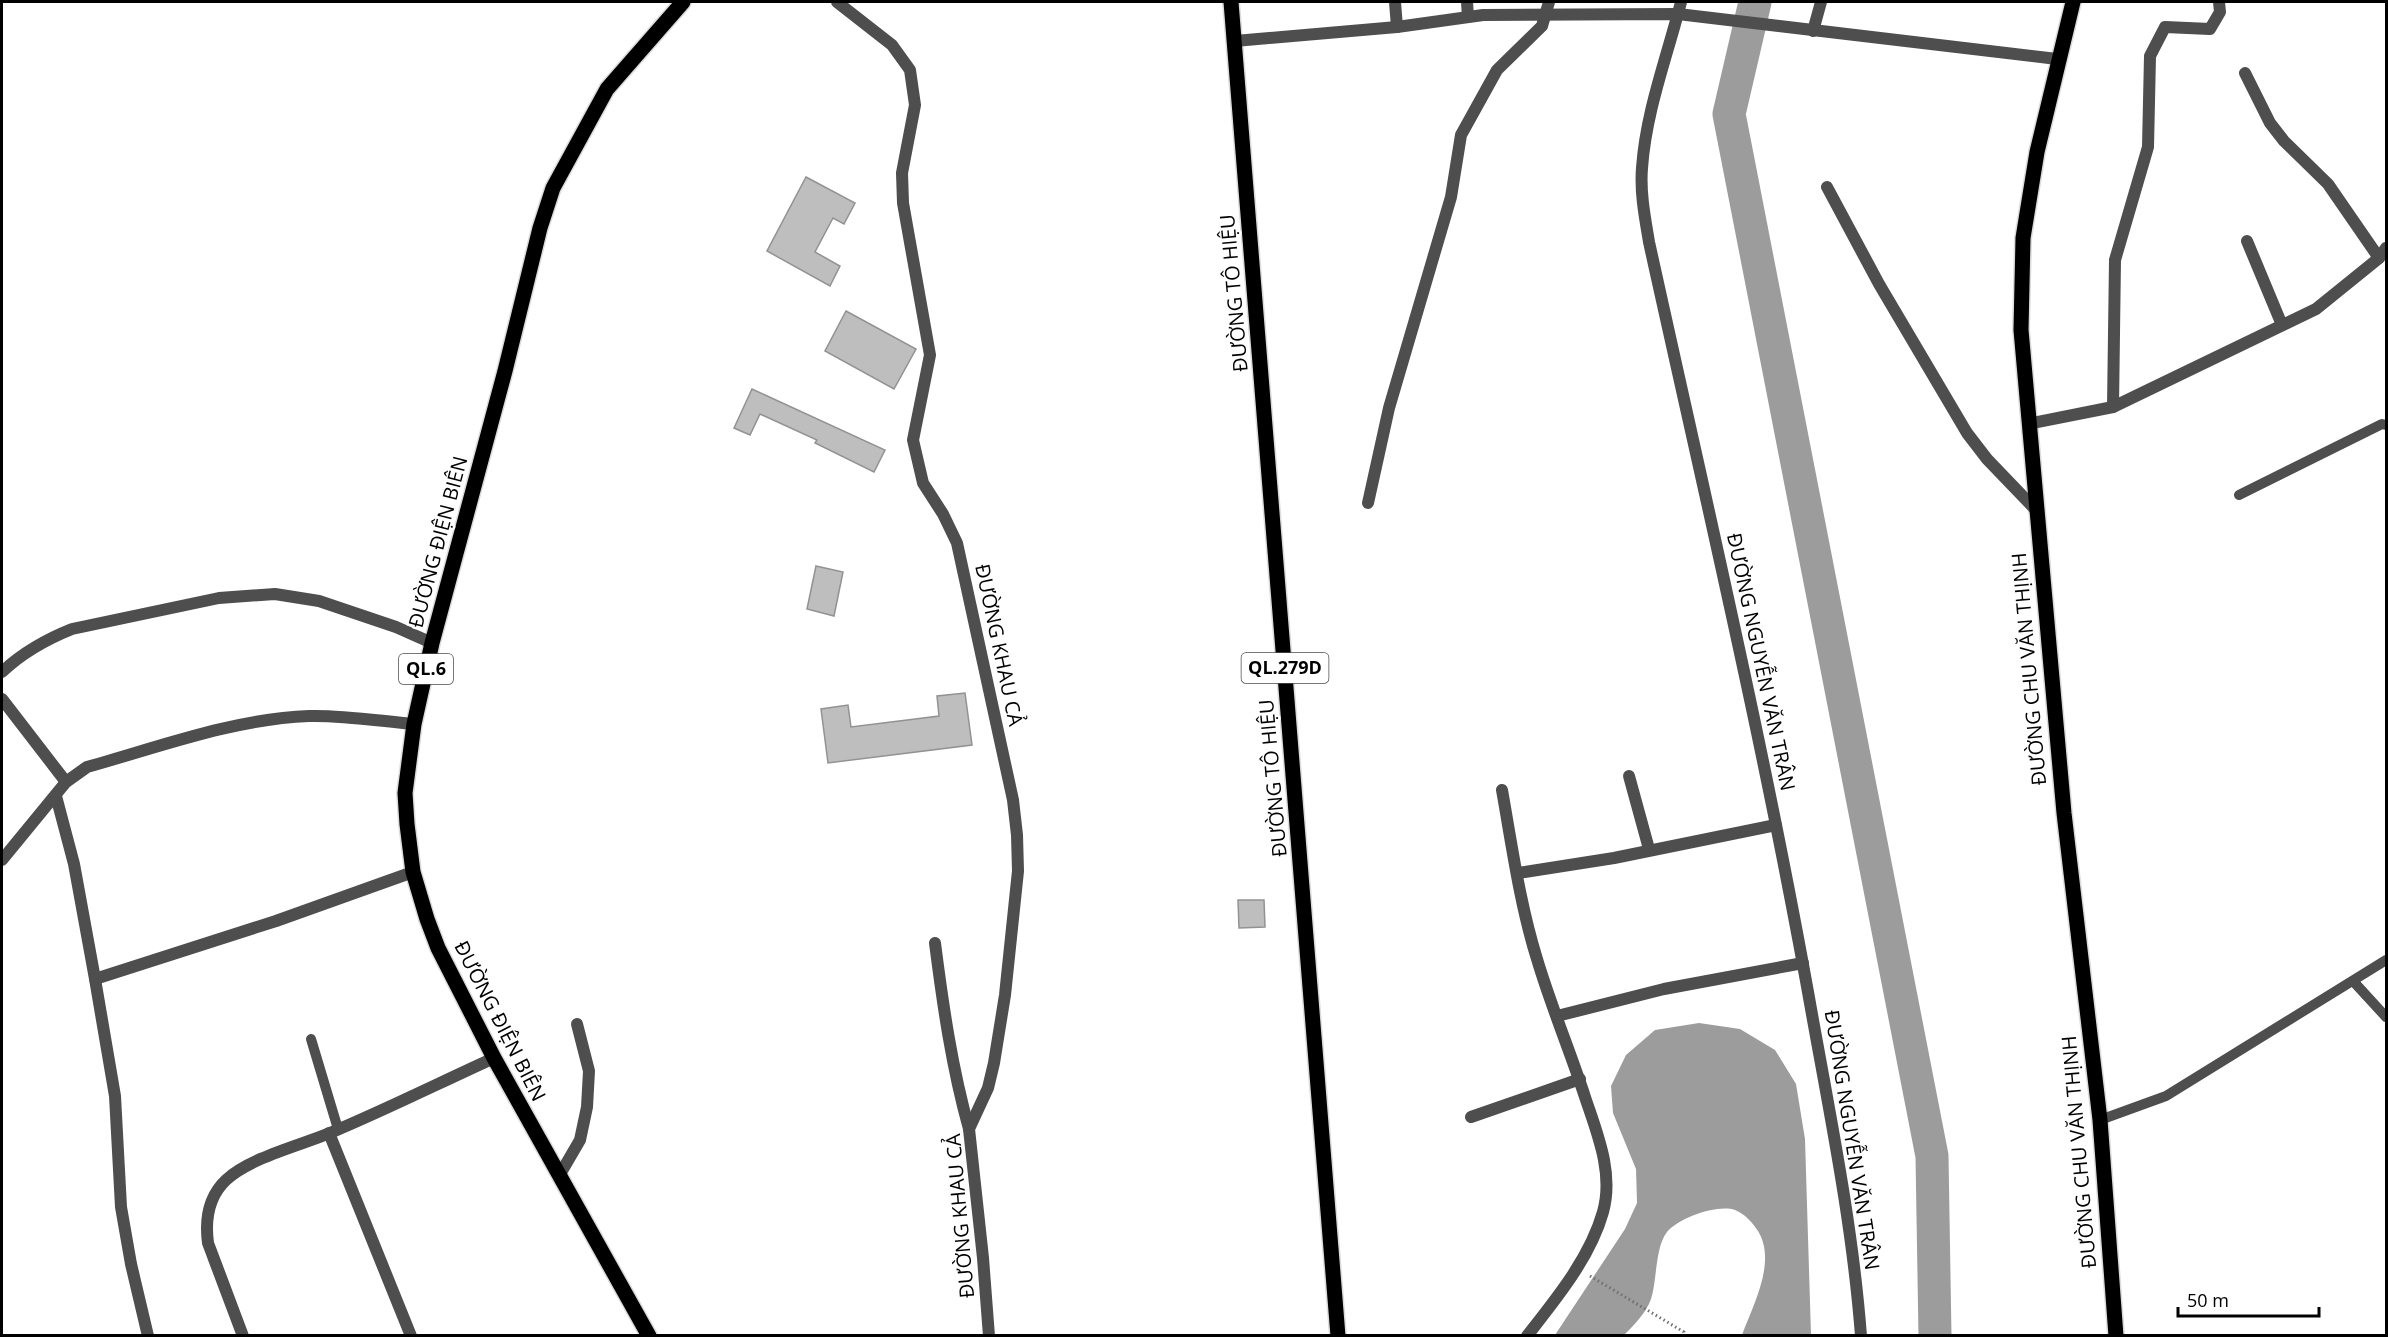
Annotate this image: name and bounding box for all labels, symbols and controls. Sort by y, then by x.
street label: ĐƯỜNG TÔ HIỆU [1213,213,1254,373]
street label: ĐƯỜNG ĐIỆN BIÊN [402,453,473,631]
street label: ĐƯỜNG NGUYỄN VĂN TRÂN [1721,530,1802,793]
street label: ĐƯỜNG CHU VĂN THỊNH [2005,552,2052,787]
street label: ĐƯỜNG KHAU CẢ [969,561,1030,729]
road number: QL.279D [1242,653,1328,683]
road number: QL.6 [399,654,453,684]
street label: ĐƯỜNG TÔ HIỆU [1252,698,1293,858]
street label: ĐƯỜNG ĐIỆN BIÊN [448,936,553,1106]
street label: ĐƯỜNG NGUYỄN VĂN TRÂN [1819,1008,1886,1272]
street label: ĐƯỜNG CHU VĂN THỊNH [2055,1035,2102,1270]
street label: ĐƯỜNG KHAU CẢ [939,1132,980,1299]
scale bar [2178,1280,2319,1318]
text: 50 m [2187,1288,2229,1312]

